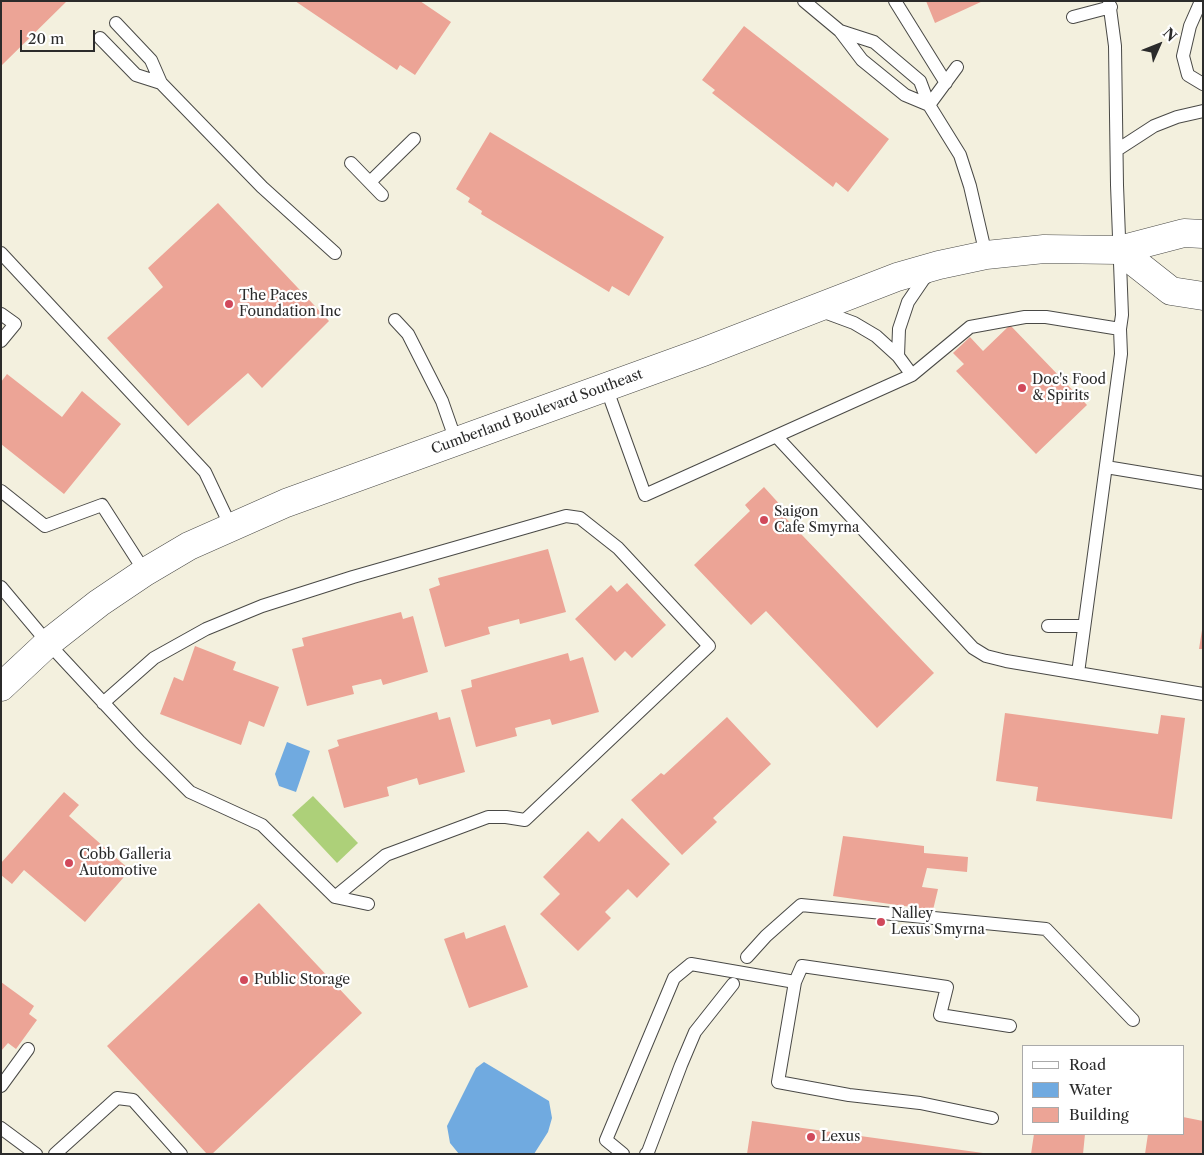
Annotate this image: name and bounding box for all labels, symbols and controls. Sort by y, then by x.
scale bar [22,20,98,52]
north arrow [1134,20,1184,70]
text: N [1159,24,1180,45]
text: 20 m [28,29,64,48]
place label: The Paces Foundation Inc [239,288,341,321]
marker: The Paces Foundation Inc [223,298,235,310]
street label: Cumberland Boulevard Southeast [429,366,645,458]
place label: Doc's Food & Spirits [1032,372,1106,404]
marker: Doc's Food & Spirits [1016,382,1028,394]
place label: Saigon Cafe Smyrna [774,504,859,536]
marker: Saigon Cafe Smyrna [758,514,770,526]
place label: Cobb Galleria Automotive [79,847,171,880]
marker: Cobb Galleria Automotive [63,857,75,869]
place label: Nalley Lexus Smyrna [891,906,985,939]
marker: Nalley Lexus Smyrna [875,916,887,928]
place label: Public Storage [254,972,350,988]
marker: Public Storage [238,974,250,986]
legend [1022,1045,1184,1135]
text: Road [1069,1055,1106,1074]
text: Water [1069,1080,1112,1099]
text: Building [1069,1105,1129,1124]
place label: Lexus [821,1129,860,1145]
marker: Lexus [805,1131,817,1143]

